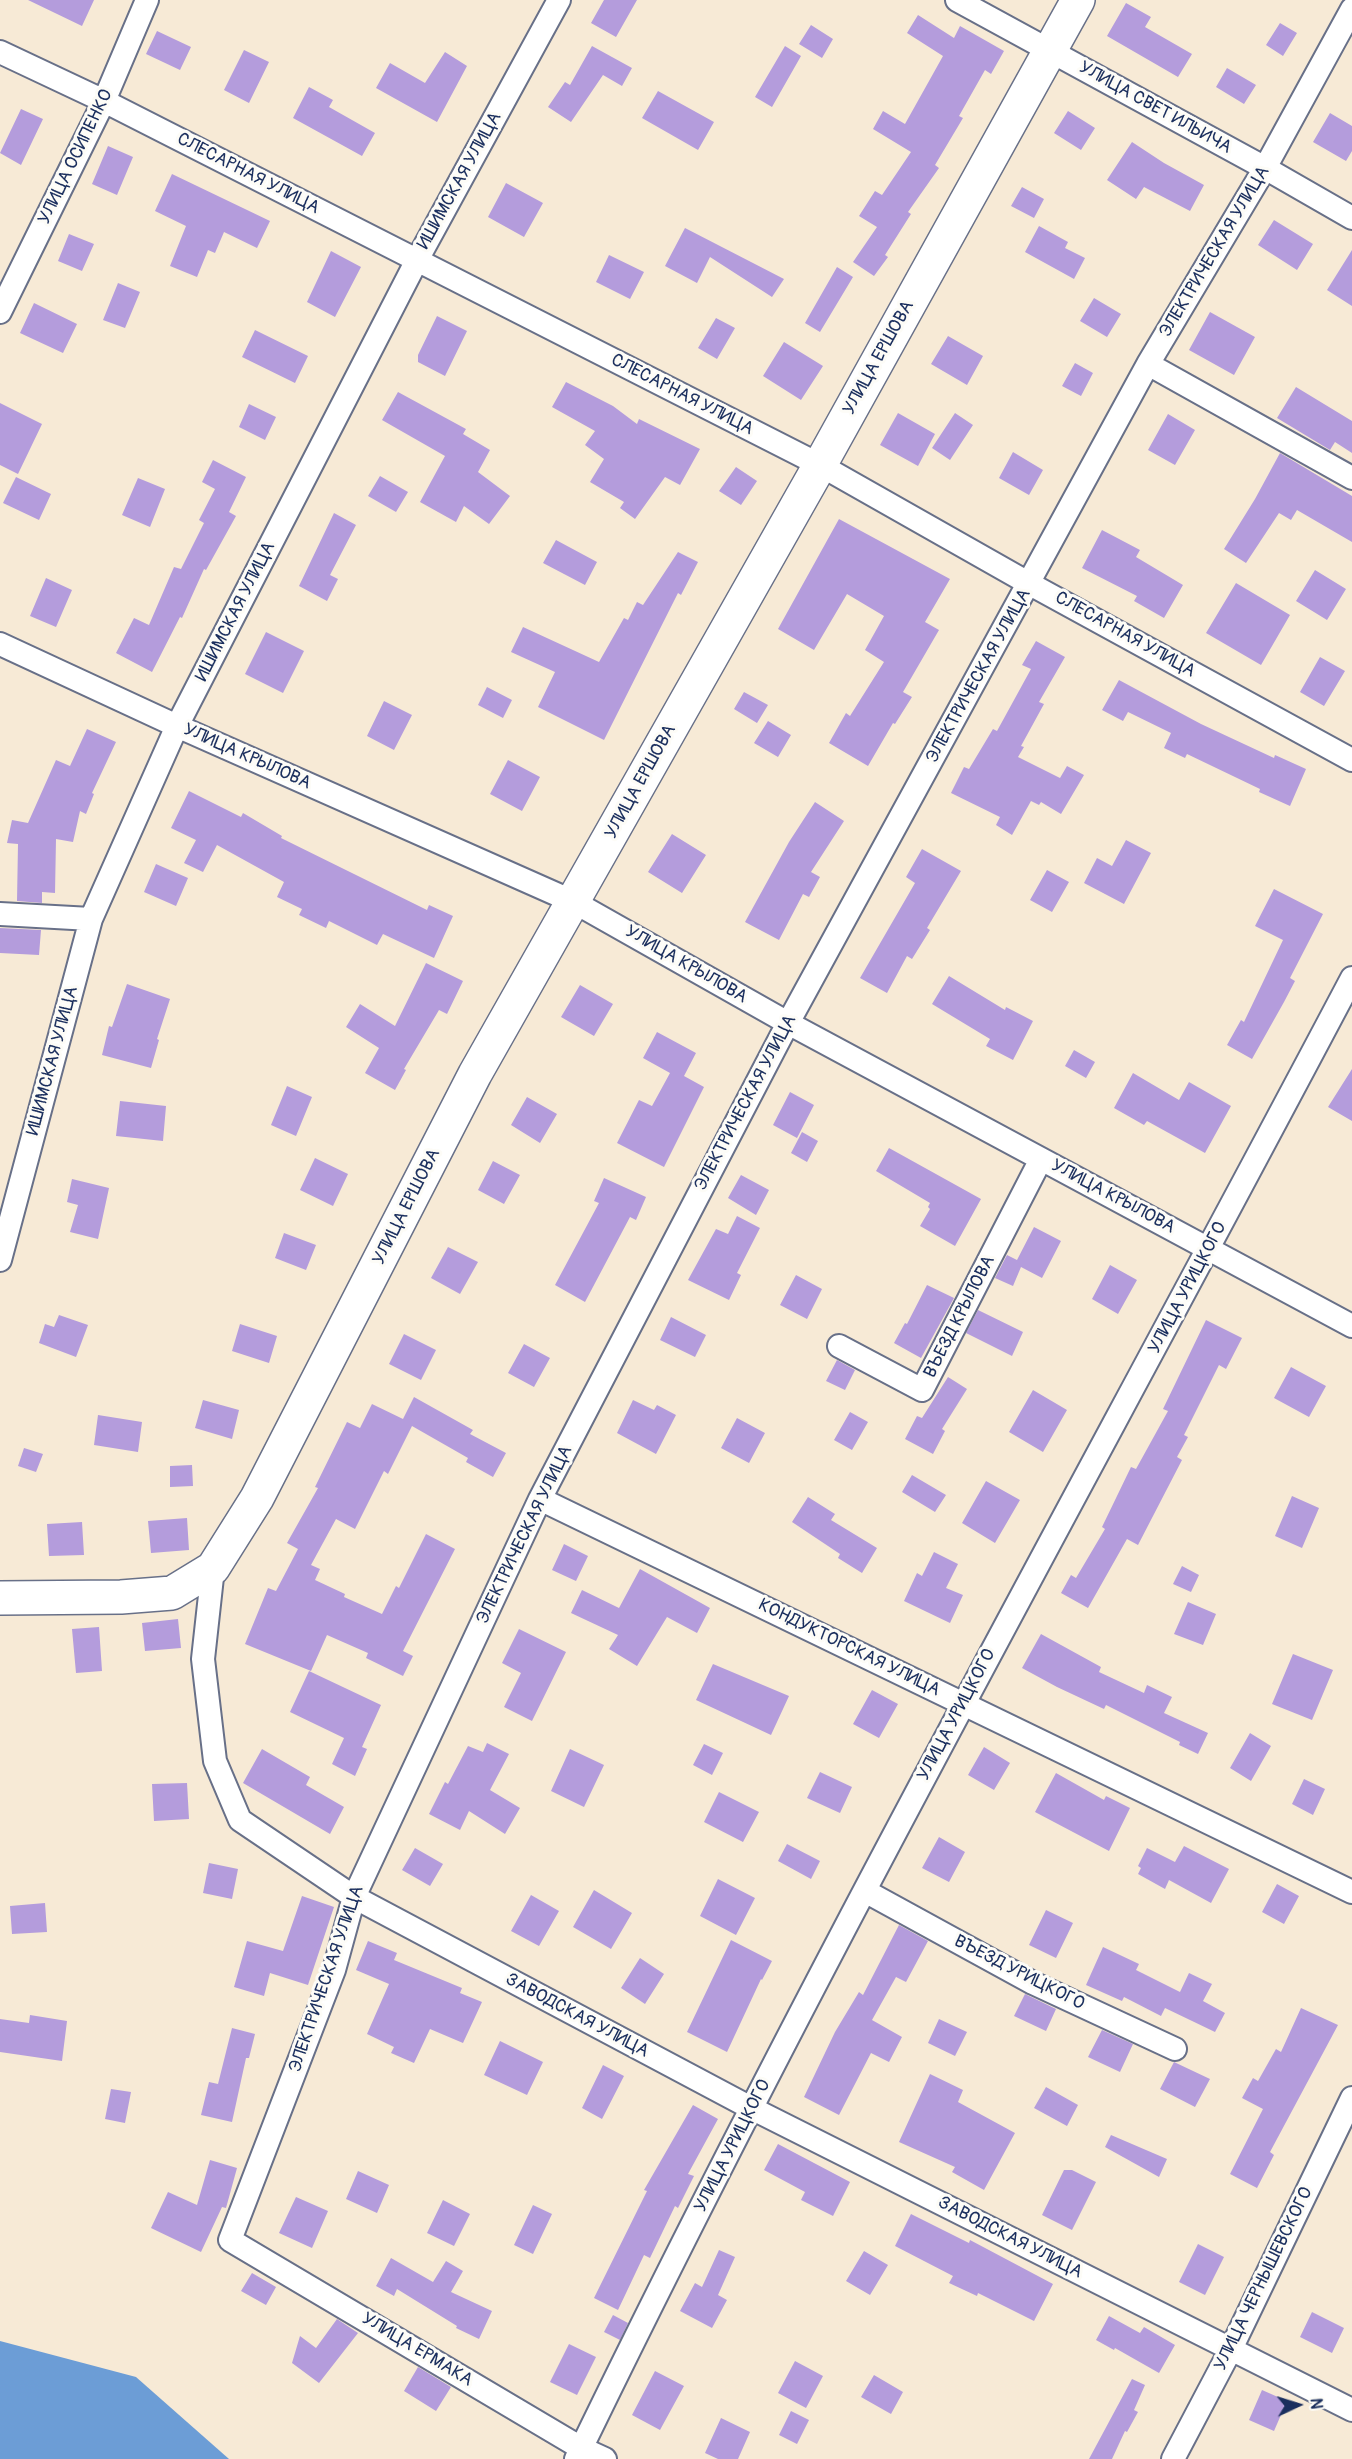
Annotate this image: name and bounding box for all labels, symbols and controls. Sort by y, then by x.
street label: УЛИЦА СВЕТ ИЛЬИЧА [1075,57,1235,159]
street label: УЛИЦА ОСИПЕНКО [34,86,118,228]
street label: ИШИМСКАЯ УЛИЦА [413,109,507,253]
street label: СЛЕСАРНАЯ УЛИЦА [173,129,323,219]
street label: ЭЛЕКТРИЧЕСКАЯ УЛИЦА [1155,163,1275,341]
street label: УЛИЦА ЕРШОВА [839,297,919,419]
street label: СЛЕСАРНАЯ УЛИЦА [607,350,757,440]
street label: ИШИМСКАЯ УЛИЦА [192,539,280,685]
street label: ЭЛЕКТРИЧЕСКАЯ УЛИЦА [922,585,1036,767]
street label: СЛЕСАРНАЯ УЛИЦА [1051,587,1199,683]
street label: УЛИЦА КРЫЛОВА [180,719,314,795]
street label: УЛИЦА ЕРШОВА [601,721,681,843]
street label: УЛИЦА КРЫЛОВА [621,921,751,1009]
street label: ИШИМСКАЯ УЛИЦА [23,984,83,1138]
street label: ЭЛЕКТРИЧЕСКАЯ УЛИЦА [691,1012,801,1194]
street label: УЛИЦА ЕРШОВА [369,1145,445,1269]
street label: УЛИЦА КРЫЛОВА [1047,1155,1179,1239]
street label: УЛИЦА УРИЦКОГО [1144,1219,1232,1357]
street label: ВЪЕЗД КРЫЛОВА [920,1252,1000,1382]
street label: ЭЛЕКТРИЧЕСКАЯ УЛИЦА [472,1442,578,1628]
street label: КОНДУКТОРСКАЯ УЛИЦА [754,1594,944,1702]
street label: УЛИЦА УРИЦКОГО [913,1646,1001,1784]
street label: ЭЛЕКТРИЧЕСКАЯ УЛИЦА [285,1883,369,2075]
street label: ВЪЕЗД УРИЦКОГО [950,1931,1088,2015]
street label: ЗАВОДСКАЯ УЛИЦА [502,1969,652,2063]
street label: УЛИЦА УРИЦКОГО [690,2076,776,2216]
street label: УЛИЦА ЧЕРНЫШЕВСКОГО [1210,2184,1318,2374]
street label: ЗАВОДСКАЯ УЛИЦА [934,2192,1086,2284]
street label: УЛИЦА ЕРМАКА [358,2308,476,2392]
north arrow [1268,2375,1328,2435]
text: N [1306,2398,1326,2410]

